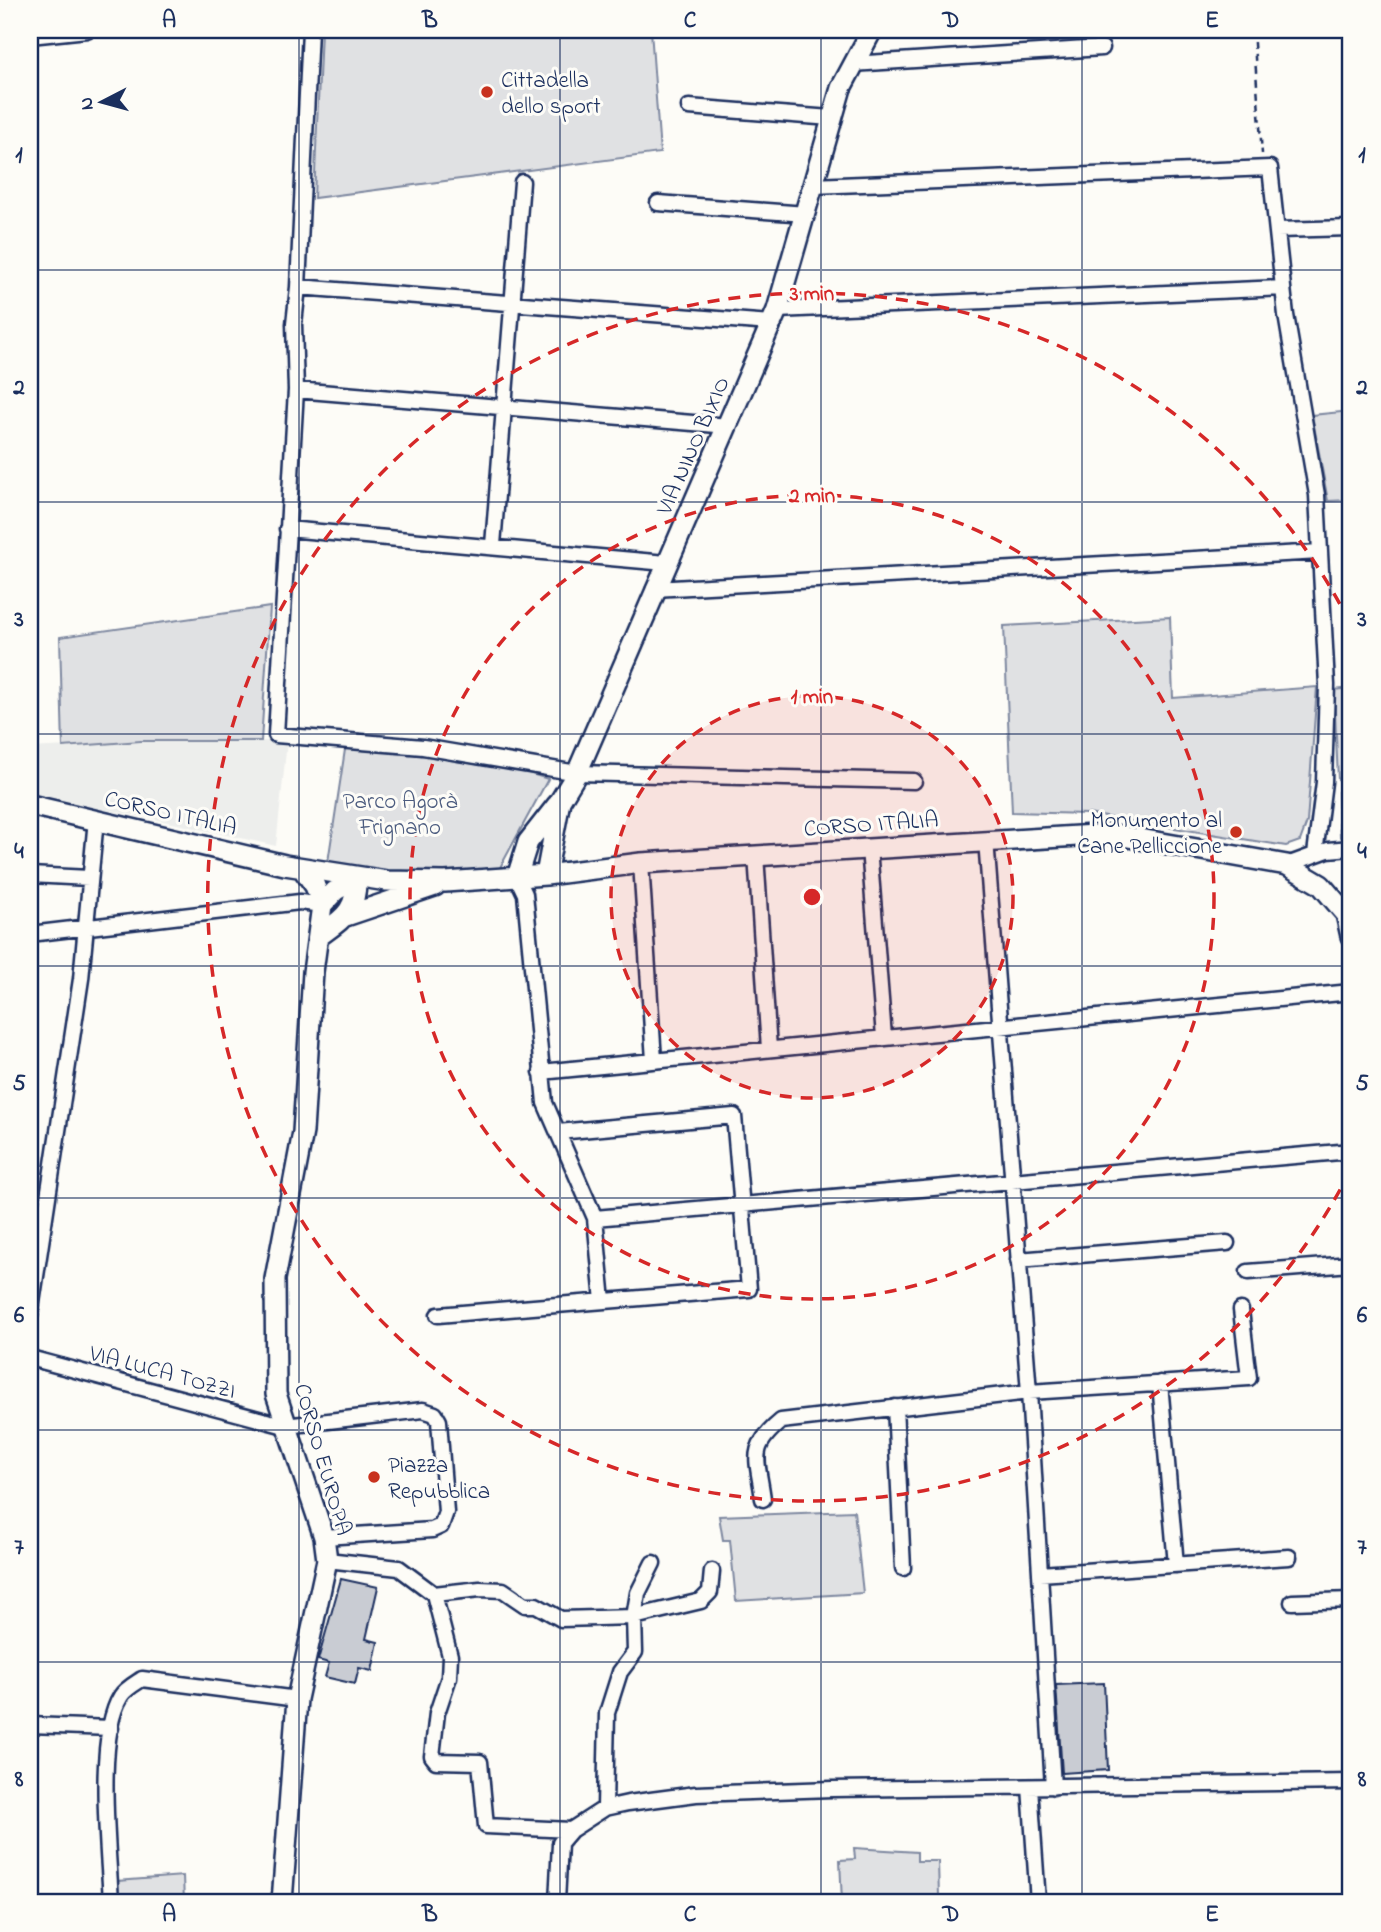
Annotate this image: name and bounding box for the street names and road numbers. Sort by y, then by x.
street label: VIA NINO BIXIO [649,372,739,521]
street label: CORSO ITALIA [101,783,240,846]
street label: CORSO ITALIA [803,804,940,847]
street label: VIA LUCA TOZZI [84,1338,239,1409]
street label: CORSO EUROPA [284,1380,359,1540]

